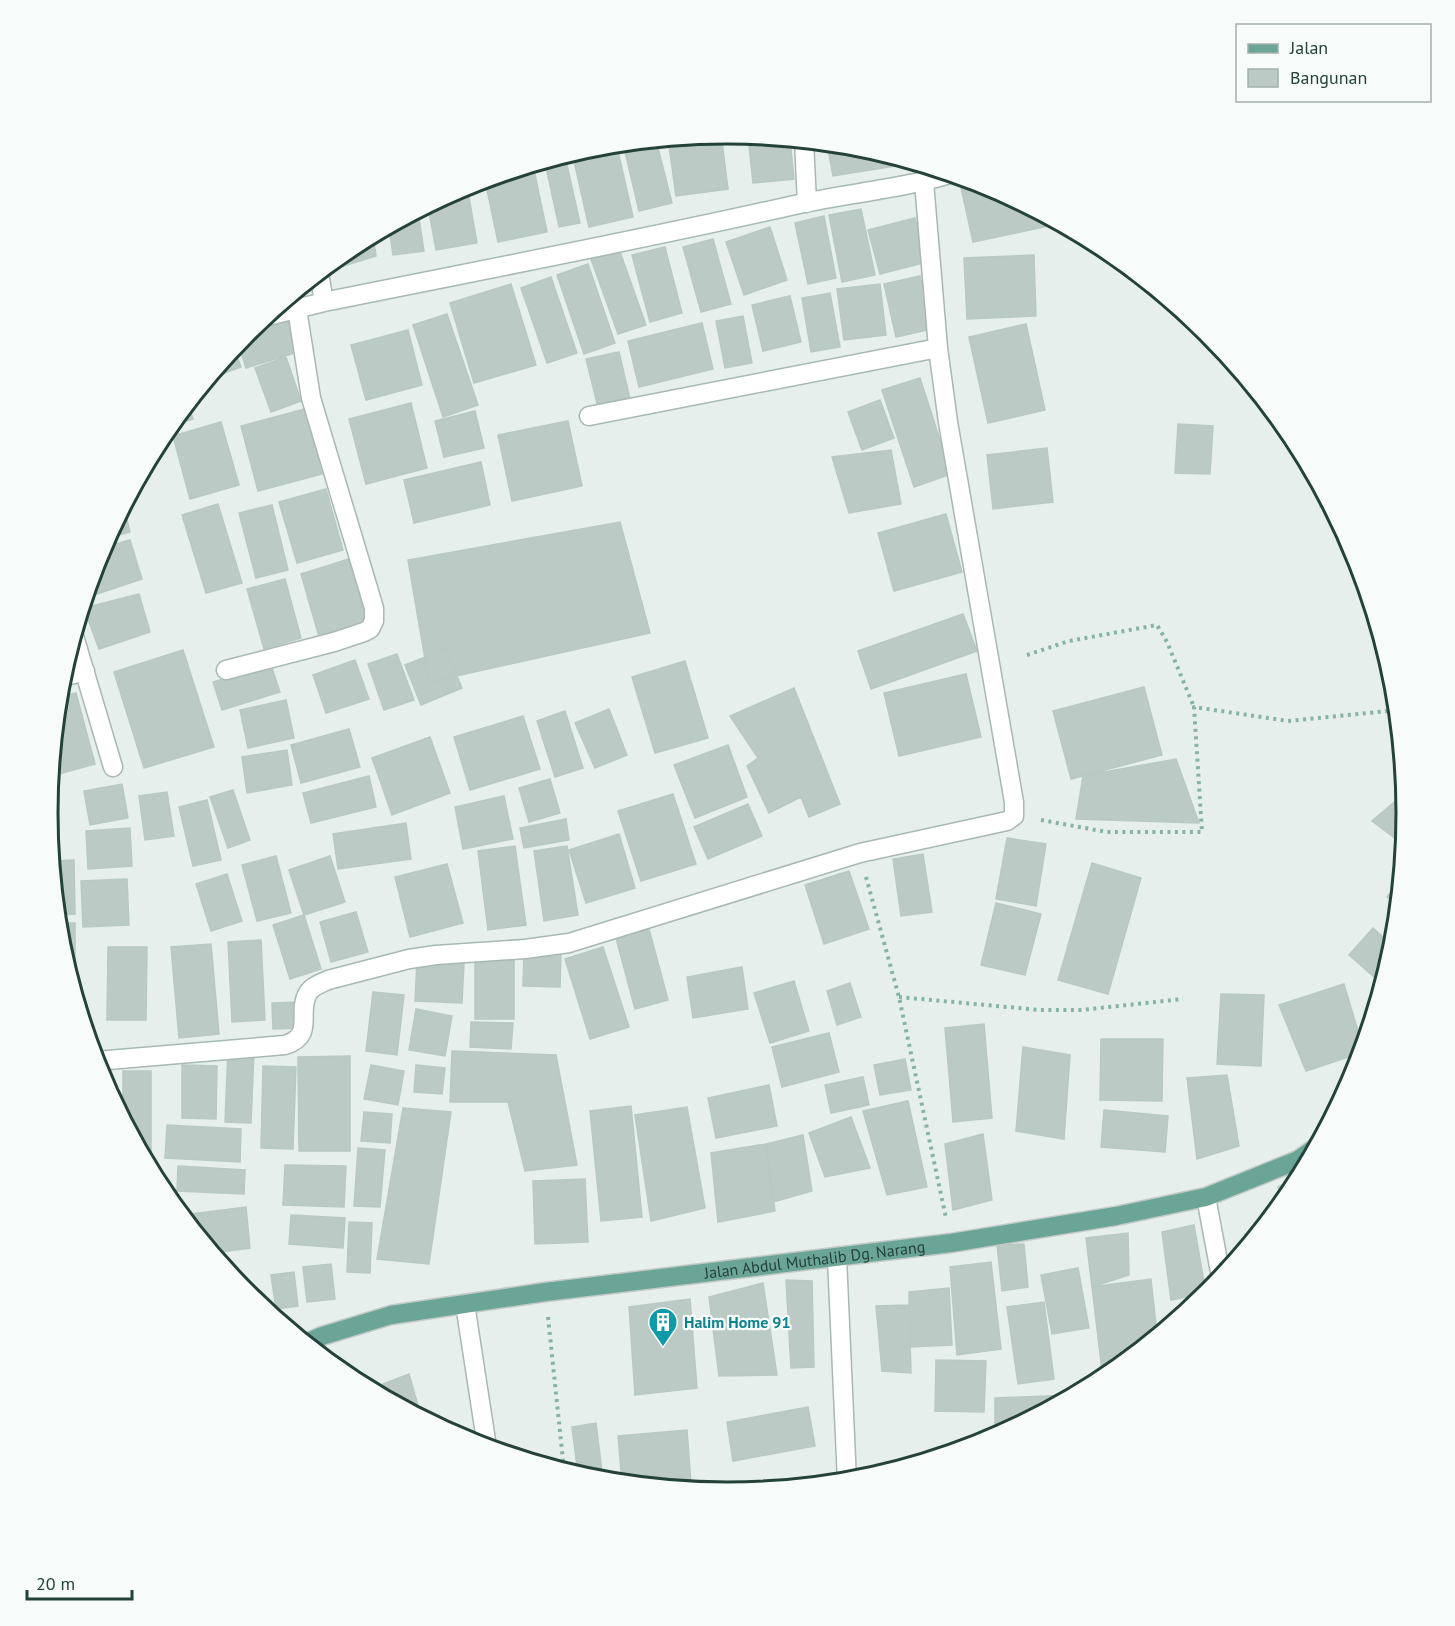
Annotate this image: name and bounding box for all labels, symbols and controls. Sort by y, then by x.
legend [1236,24,1431,102]
text: Jalan [1289,36,1328,59]
text: Bangunan [1290,66,1367,89]
street label: Jalan Abdul Muthalib Dg. Narang [702,1236,926,1283]
building icon: Halim Home 91 [647,1306,679,1348]
place label: Halim Home 91 [684,1312,791,1332]
scale bar [27,1563,132,1601]
text: 20 m [36,1572,75,1595]

